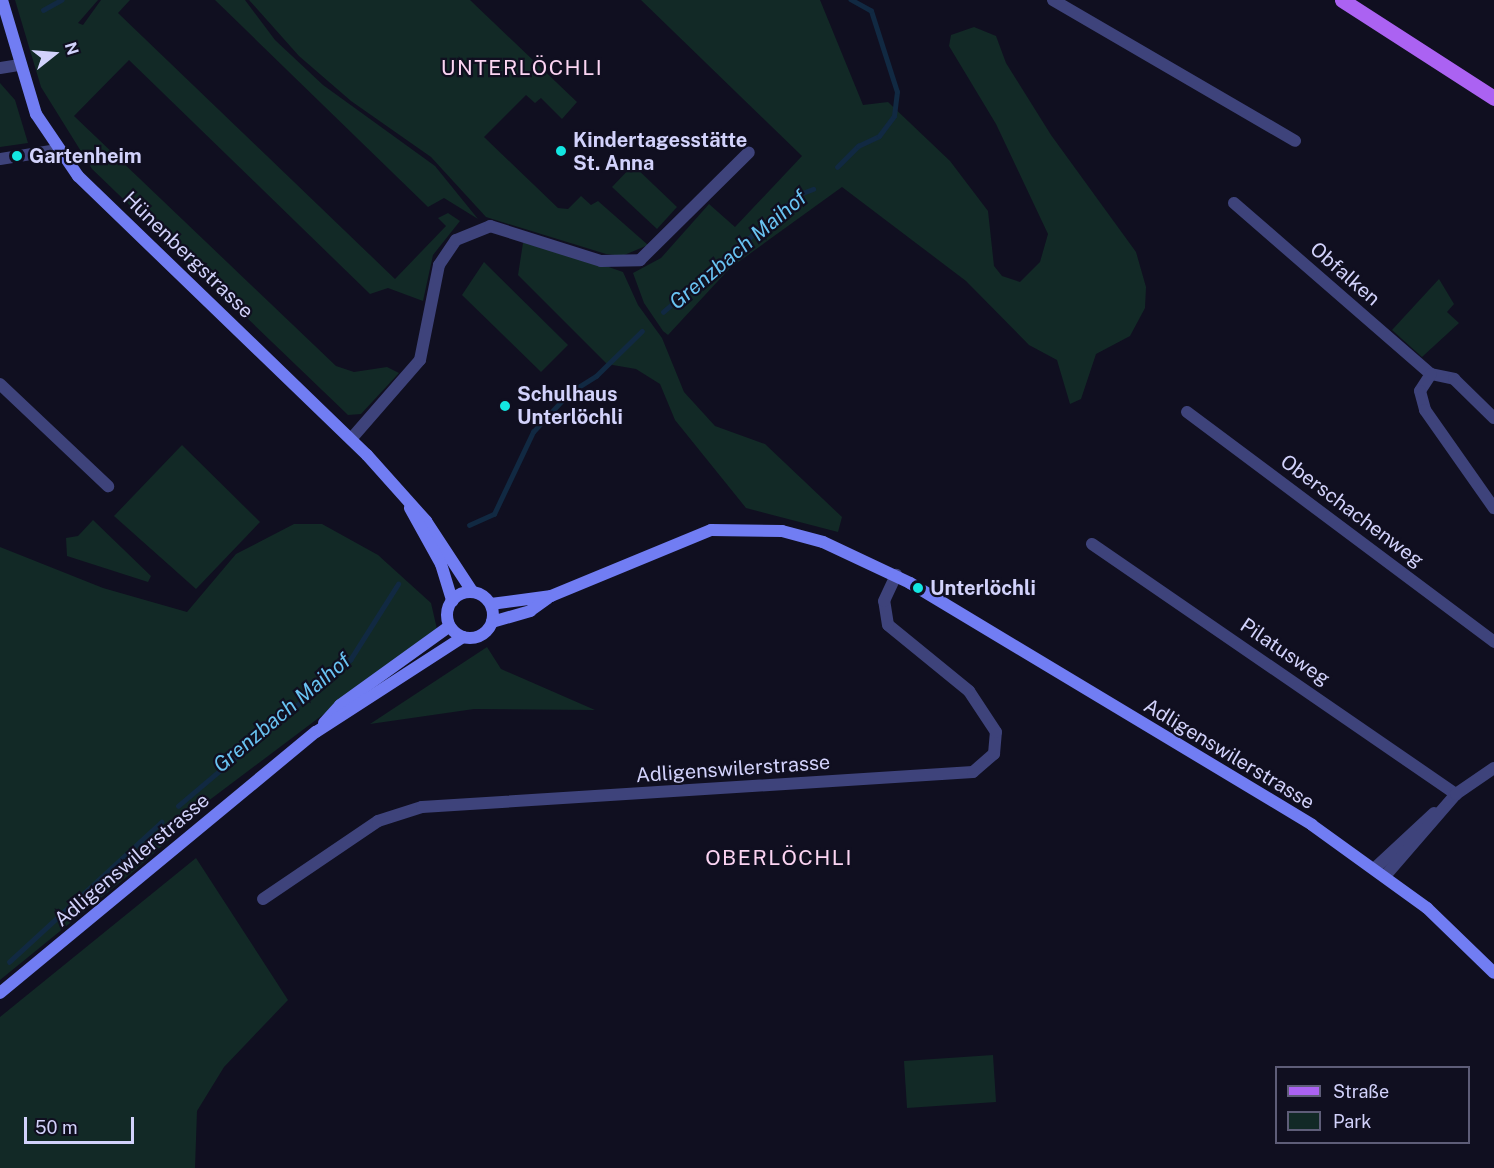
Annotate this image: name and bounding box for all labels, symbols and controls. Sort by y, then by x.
north arrow [24,24,84,84]
text: N [61,40,83,57]
district label: UNTERLÖCHLI [441,55,603,81]
place label: Kindertagesstätte St. Anna [573,128,747,175]
place label: Gartenheim [29,144,142,168]
marker: Kindertagesstätte St. Anna [554,144,568,158]
marker: Gartenheim [10,149,24,163]
water label: Grenzbach Maihof [664,185,812,315]
street label: Hünenbergstrasse [118,187,258,323]
street label: Obfalken [1305,237,1385,311]
place label: Schulhaus Unterlöchli [517,382,623,429]
marker: Schulhaus Unterlöchli [498,399,512,413]
street label: Oberschachenweg [1276,449,1428,573]
place label: Unterlöchli [930,576,1036,600]
marker: Unterlöchli [911,581,925,595]
street label: Pilatusweg [1236,613,1334,691]
water label: Grenzbach Maihof [208,648,356,778]
street label: Adligenswilerstrasse [1139,694,1319,814]
street label: Adligenswilerstrasse [635,750,831,788]
street label: Adligenswilerstrasse [50,788,214,932]
district label: OBERLÖCHLI [705,845,853,871]
legend [1275,1066,1470,1144]
text: Straße [1333,1081,1389,1102]
scale bar [27,1105,136,1143]
text: Park [1333,1111,1371,1132]
text: 50 m [35,1117,78,1138]

